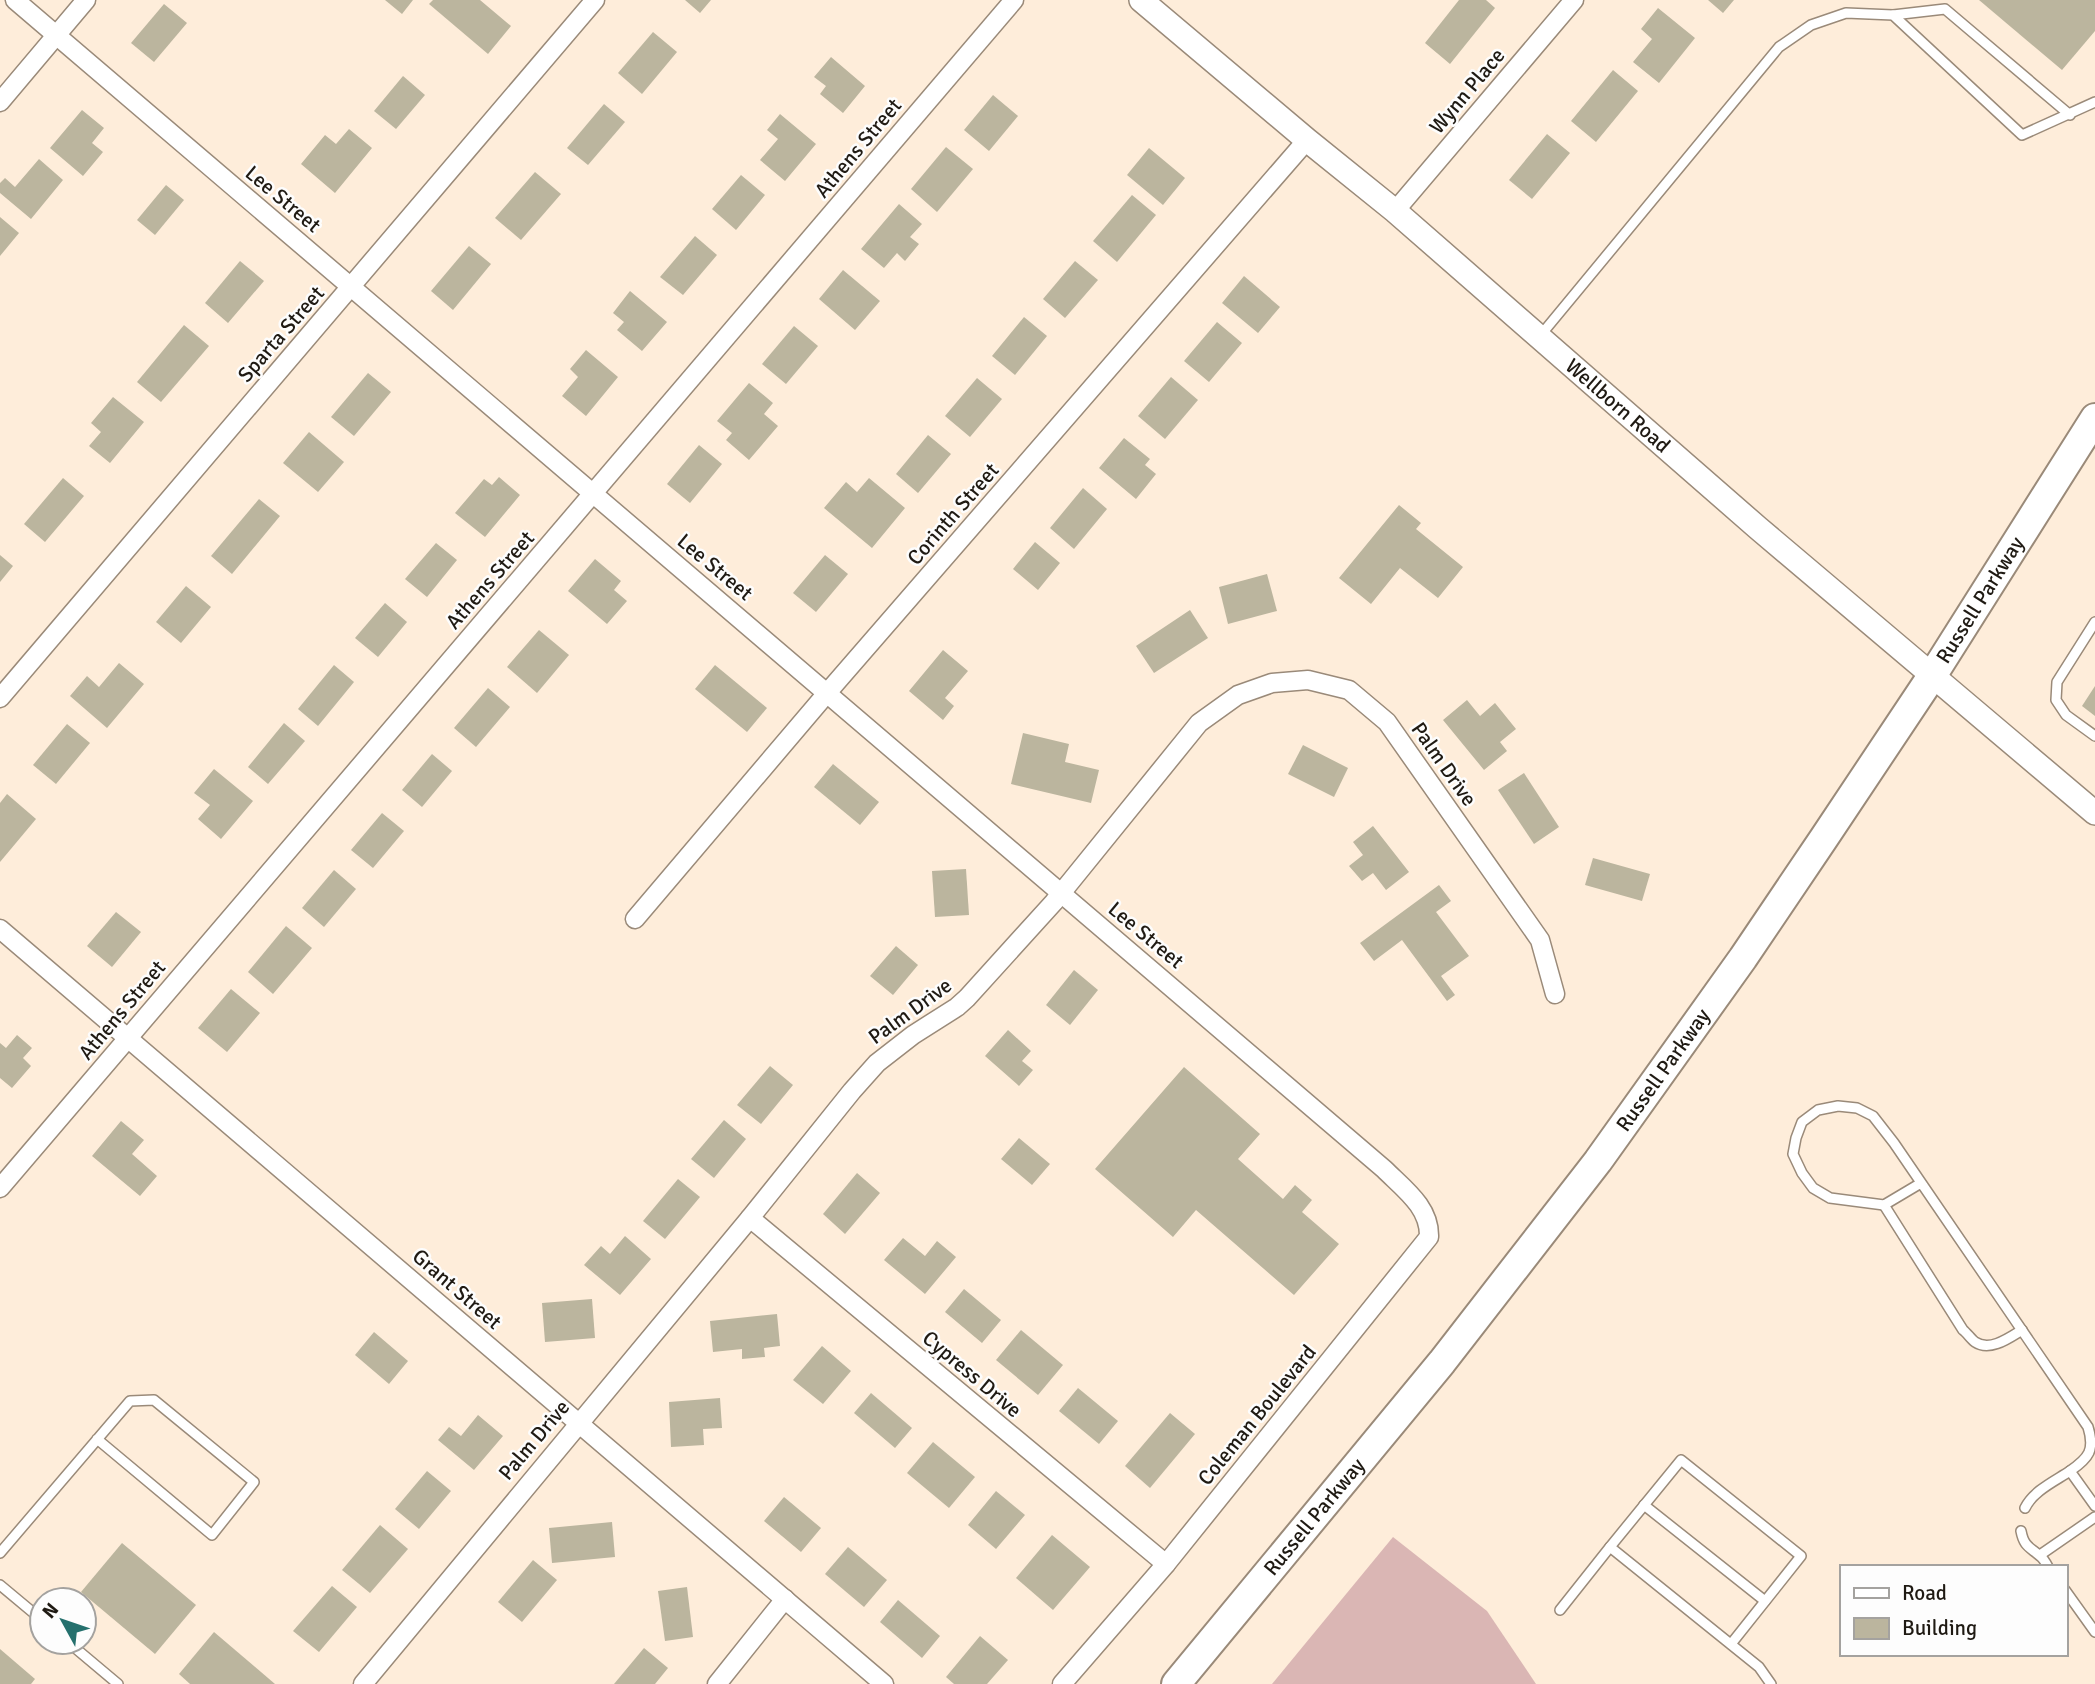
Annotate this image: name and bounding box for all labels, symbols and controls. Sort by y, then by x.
street label: Wynn Place [1424,43,1510,139]
street label: Athens Street [809,93,907,203]
street label: Lee Street [240,160,326,238]
street label: Sparta Street [232,281,330,387]
street label: Wellborn Road [1560,353,1675,458]
street label: Corinth Street [902,458,1004,570]
street label: Athens Street [440,526,540,634]
street label: Lee Street [672,528,758,606]
street label: Russell Parkway [1930,532,2030,668]
street label: Palm Drive [1406,717,1482,811]
street label: Lee Street [1103,896,1189,974]
street label: Athens Street [73,955,171,1065]
street label: Palm Drive [863,972,957,1050]
street label: Russell Parkway [1610,1003,1716,1136]
street label: Grant Street [407,1243,507,1335]
street label: Cypress Drive [917,1325,1027,1423]
street label: Coleman Boulevard [1192,1339,1322,1491]
street label: Palm Drive [493,1395,575,1485]
street label: Russell Parkway [1258,1452,1370,1581]
legend [1840,1565,2067,1656]
text: Road [1902,1580,1947,1606]
north arrow [28,1586,98,1656]
text: N [37,1598,64,1623]
text: Building [1902,1615,1977,1641]

